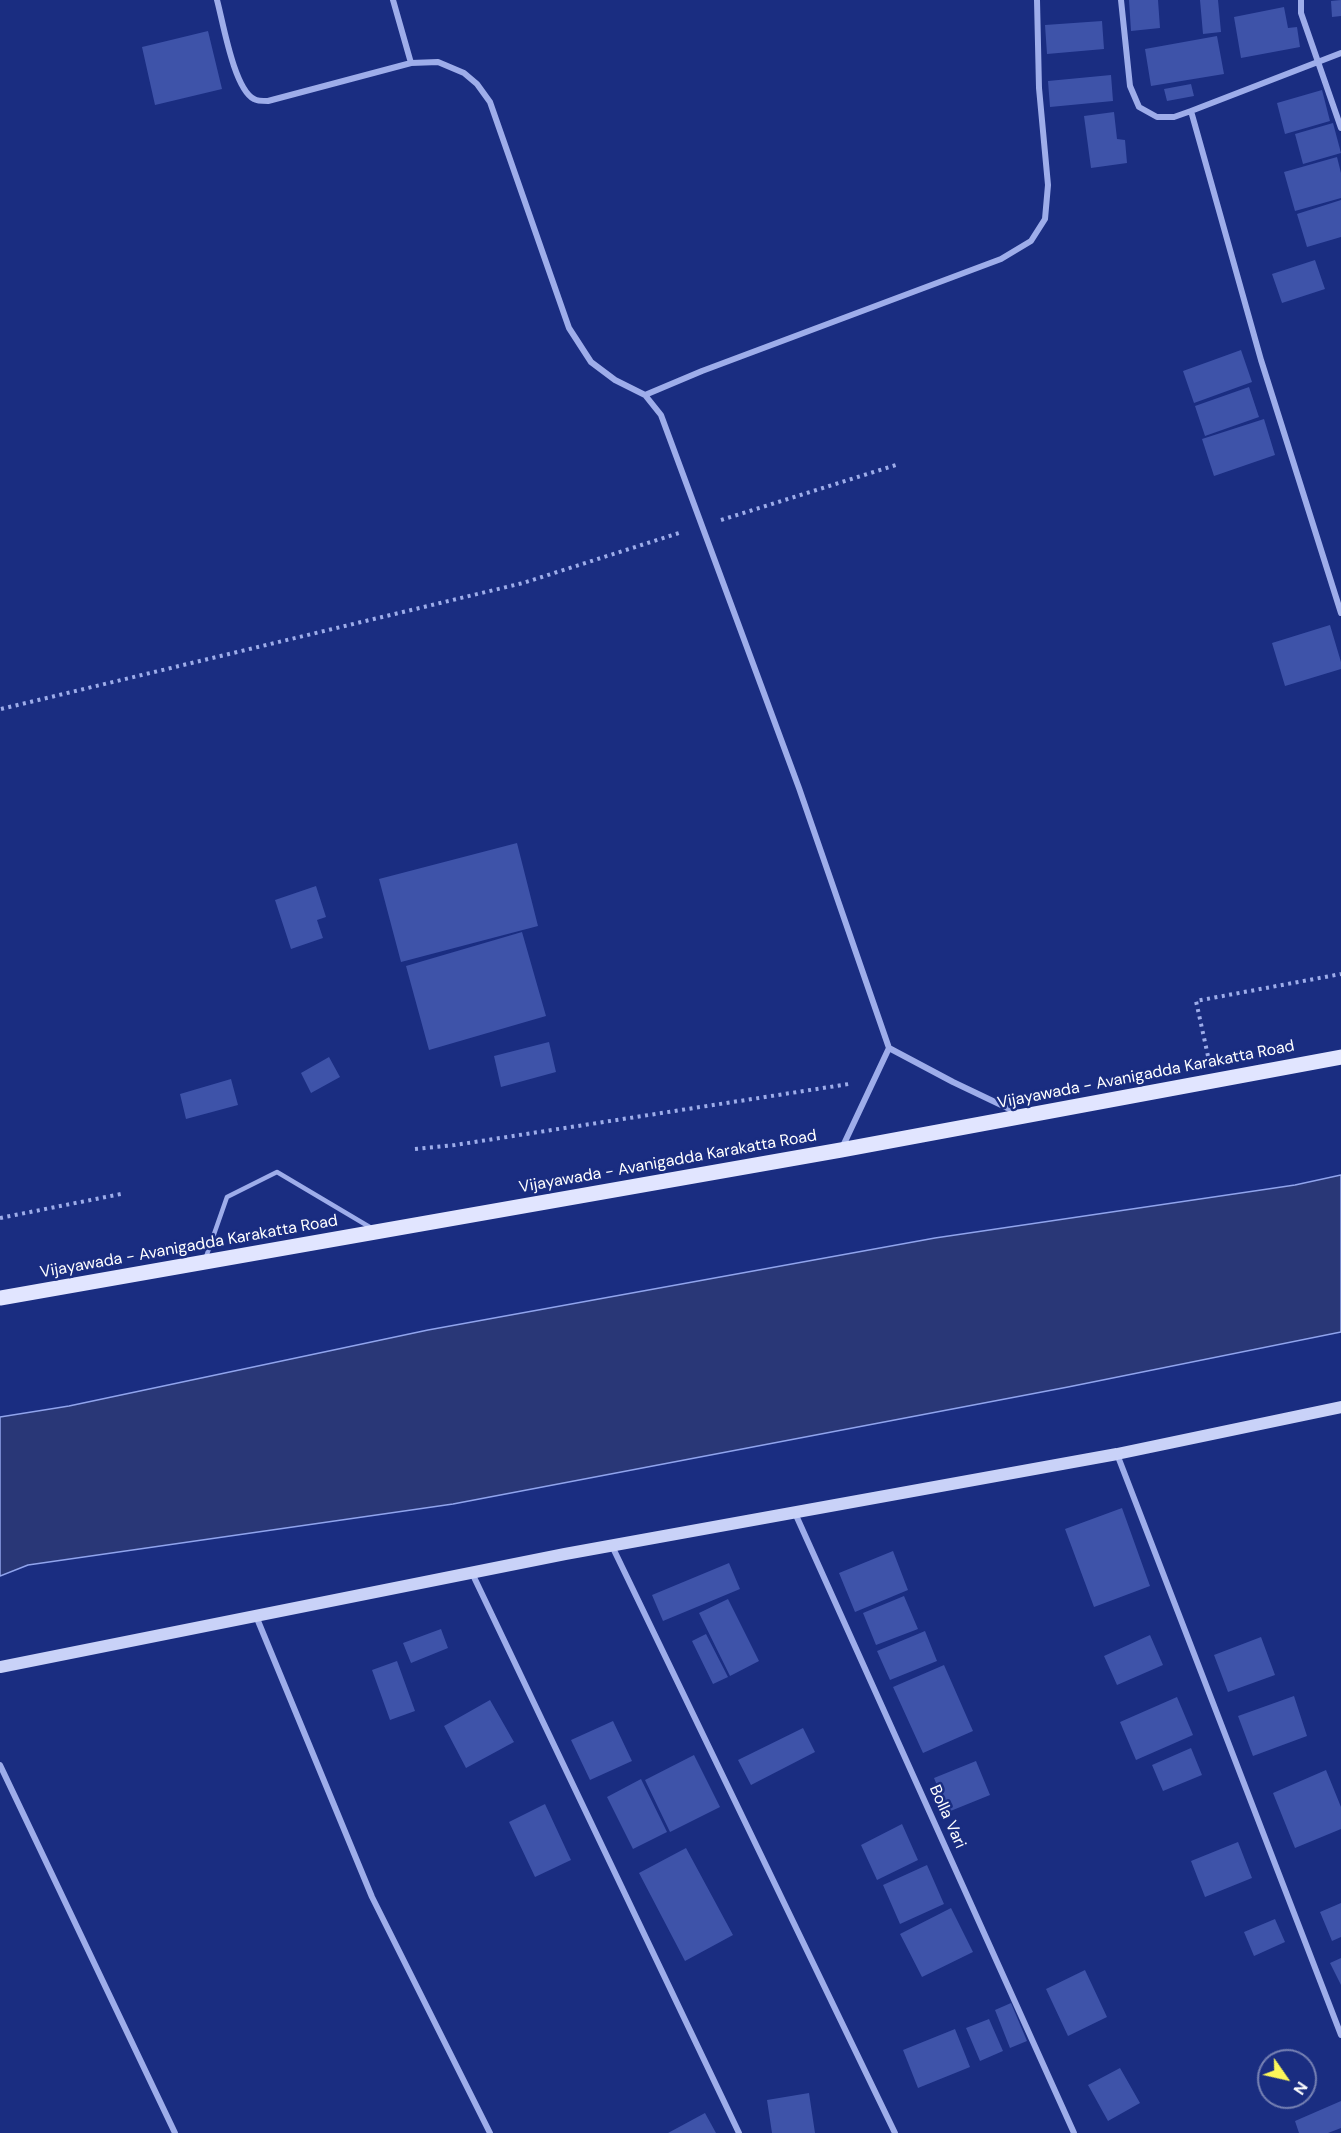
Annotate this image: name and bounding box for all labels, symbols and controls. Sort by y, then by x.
street label: Vijayawada - Avanigadda Karakatta Road [996,1037,1296,1113]
street label: Vijayawada - Avanigadda Karakatta Road [518,1126,818,1198]
street label: Vijayawada - Avanigadda Karakatta Road [39,1211,339,1283]
street label: Bolla Vari [925,1782,969,1852]
north arrow [1257,2049,1317,2109]
text: N [1289,2078,1313,2099]

